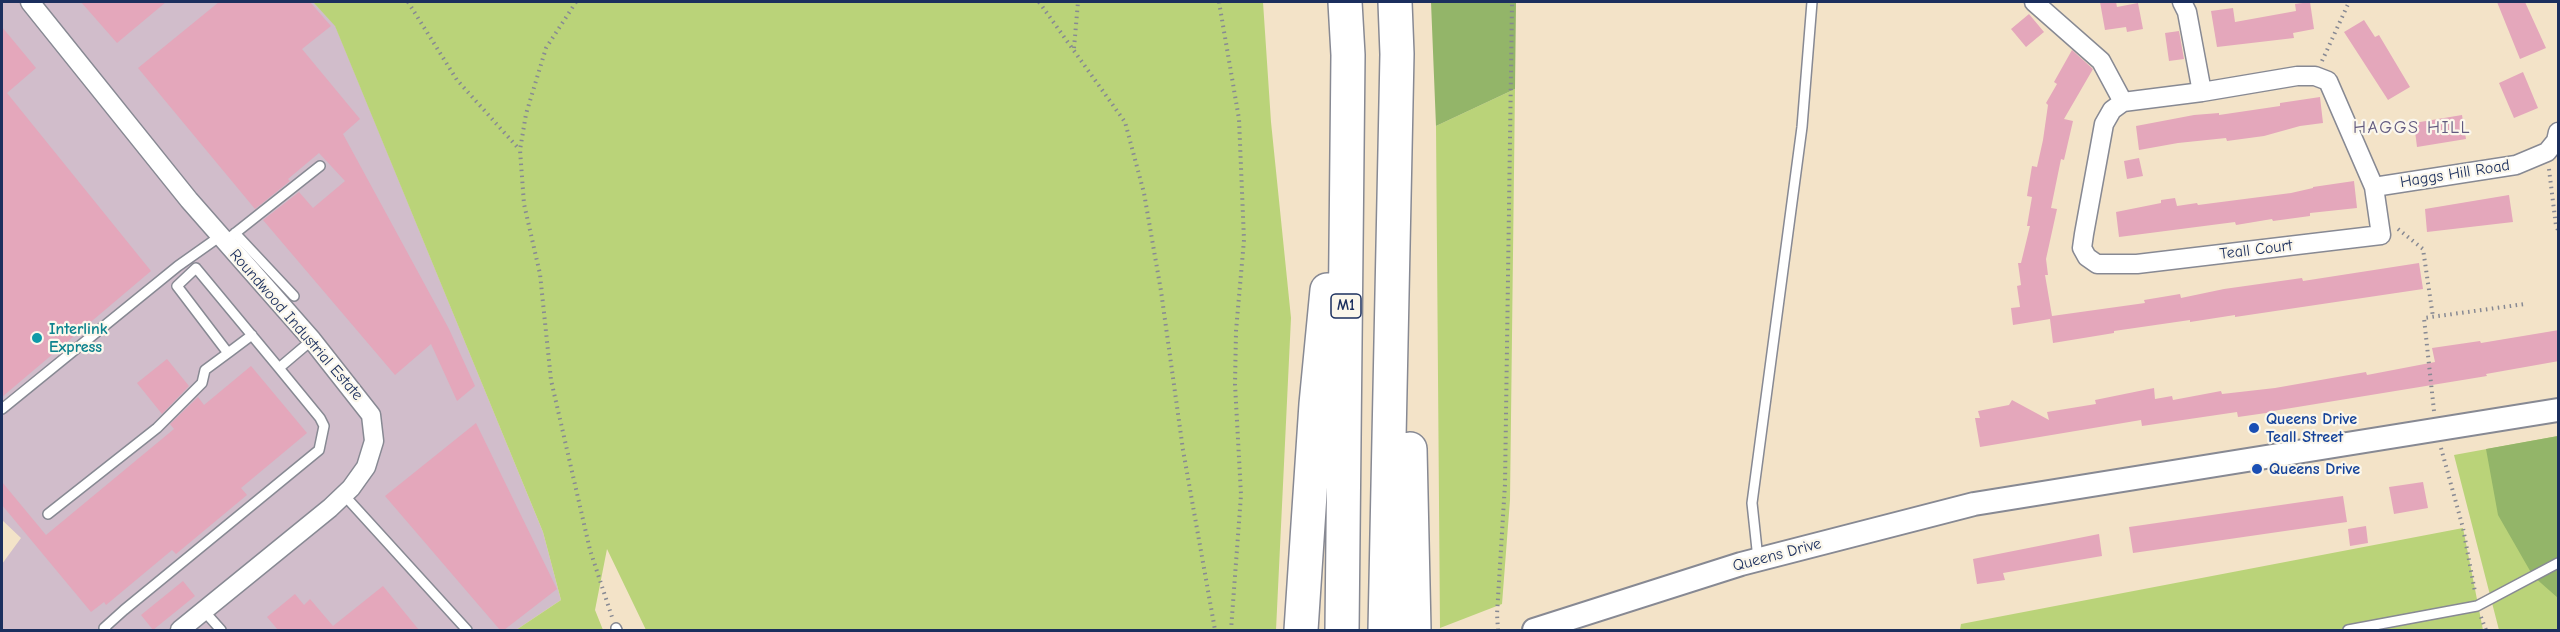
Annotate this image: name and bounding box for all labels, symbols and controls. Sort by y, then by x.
district label: HAGGS HILL [2353,117,2471,139]
street label: Haggs Hill Road [2399,156,2511,192]
street label: Teall Court [2219,236,2293,264]
street label: Roundwood Industrial Estate [225,245,367,405]
road number: M1 [1331,294,1361,318]
place label: Interlink Express [49,319,107,357]
marker: Interlink Express [30,331,44,345]
place label: Queens Drive Teall Street [2266,409,2357,447]
marker: Queens Drive Teall Street [2247,421,2261,435]
place label: Queens Drive [2269,459,2360,479]
marker: Queens Drive [2250,462,2264,476]
street label: Queens Drive [1731,534,1823,576]

